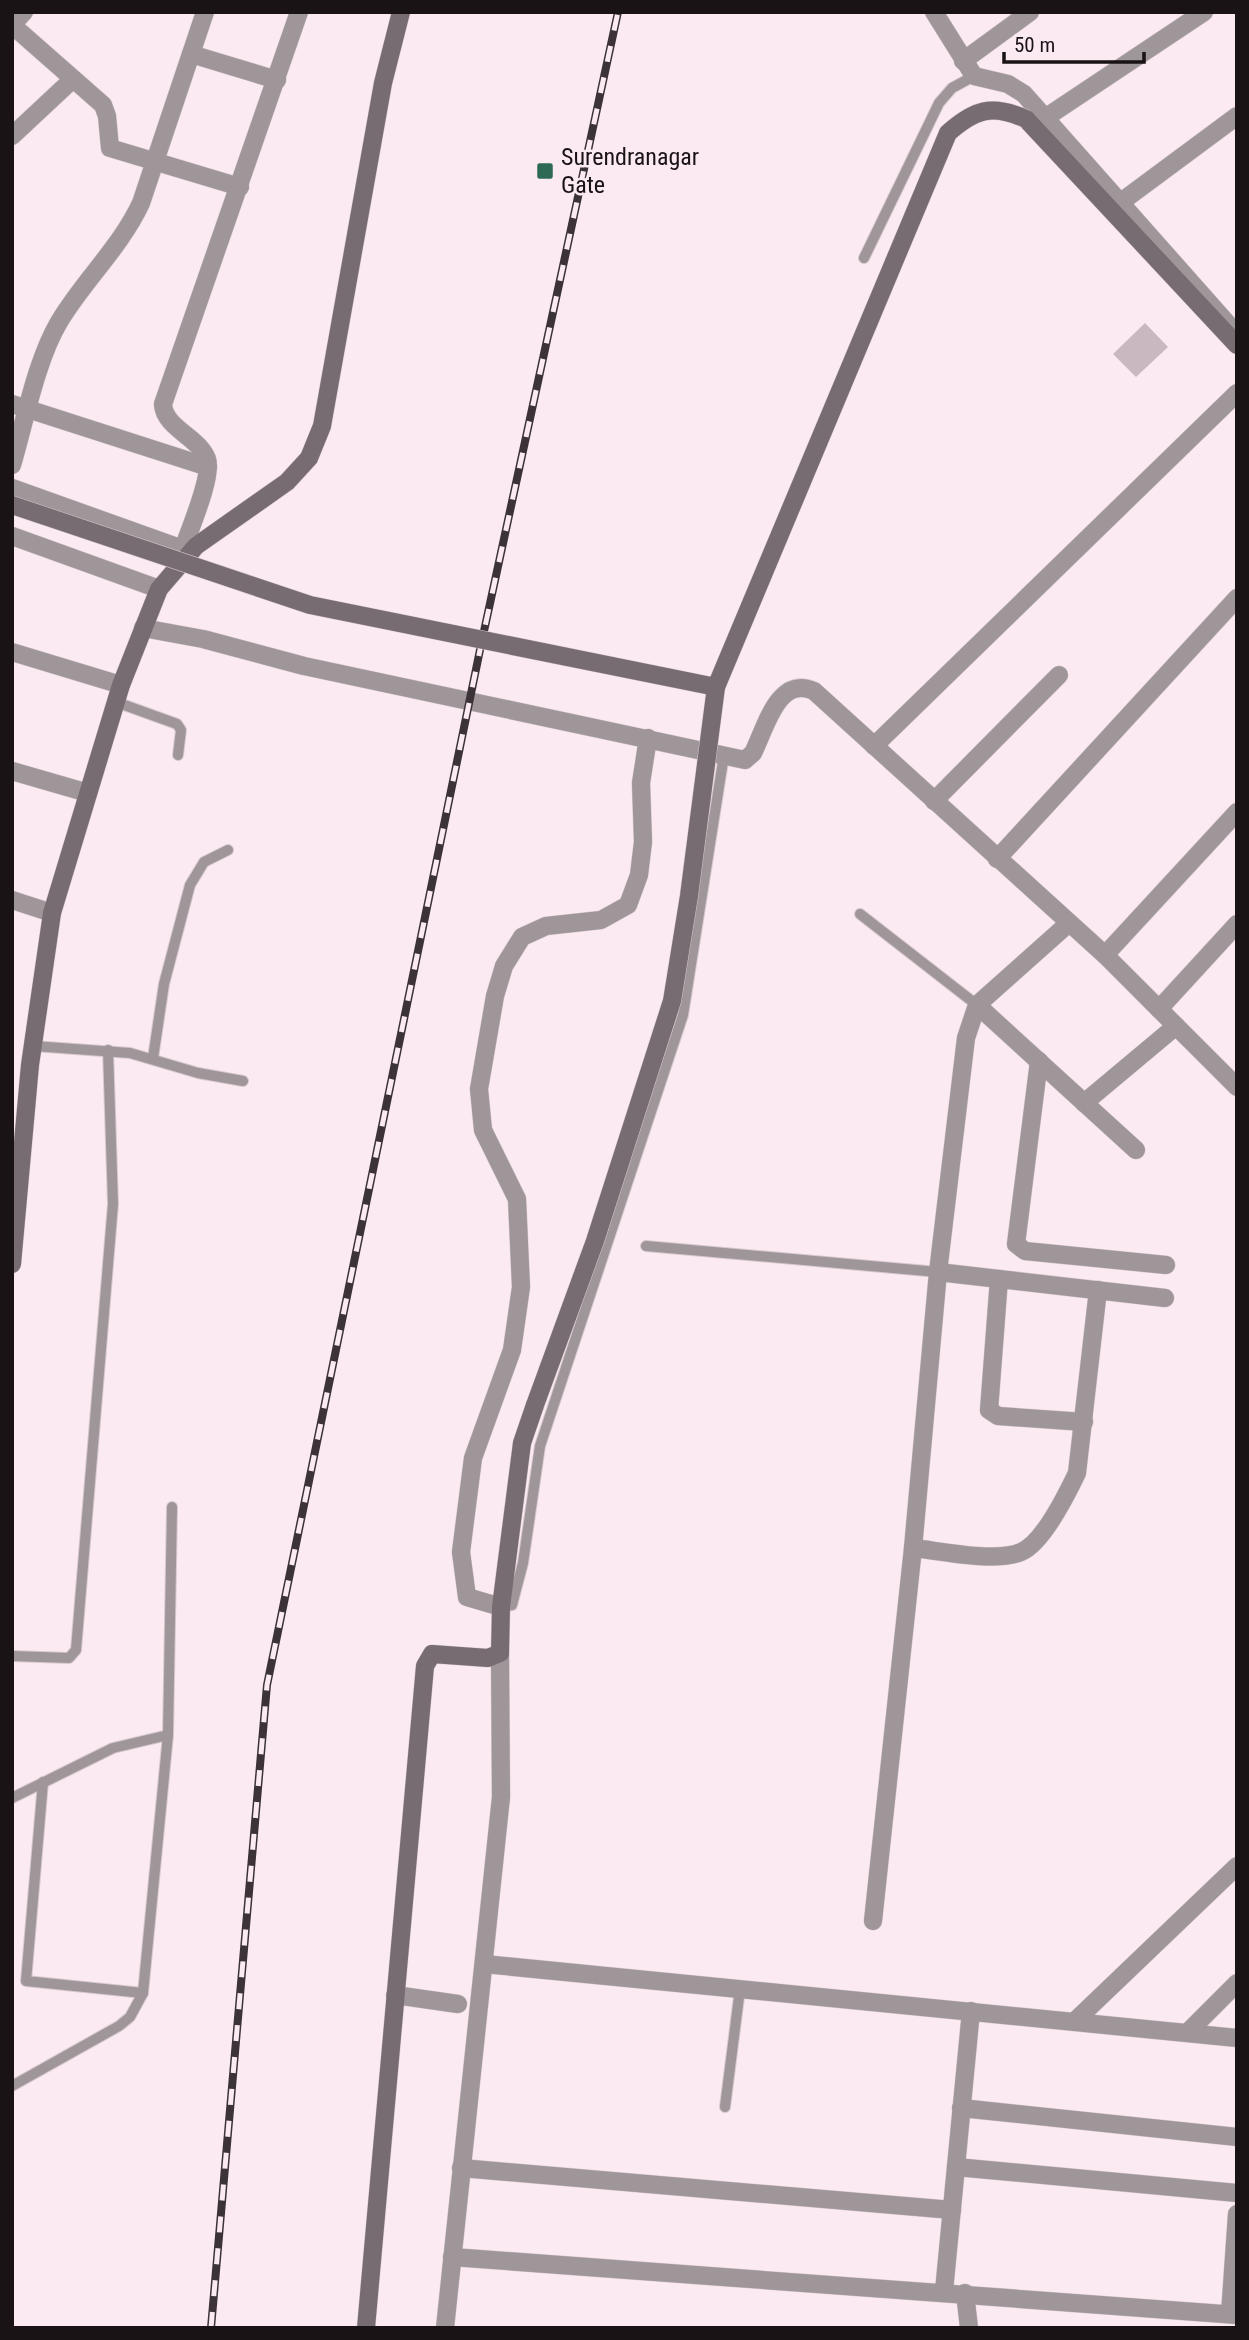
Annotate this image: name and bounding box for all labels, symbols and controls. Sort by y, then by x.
scale bar [1004,21,1144,65]
text: 50 m [1014,33,1055,57]
place label: Surendranagar Gate [561,143,699,199]
marker: Surendranagar Gate [535,161,555,181]

